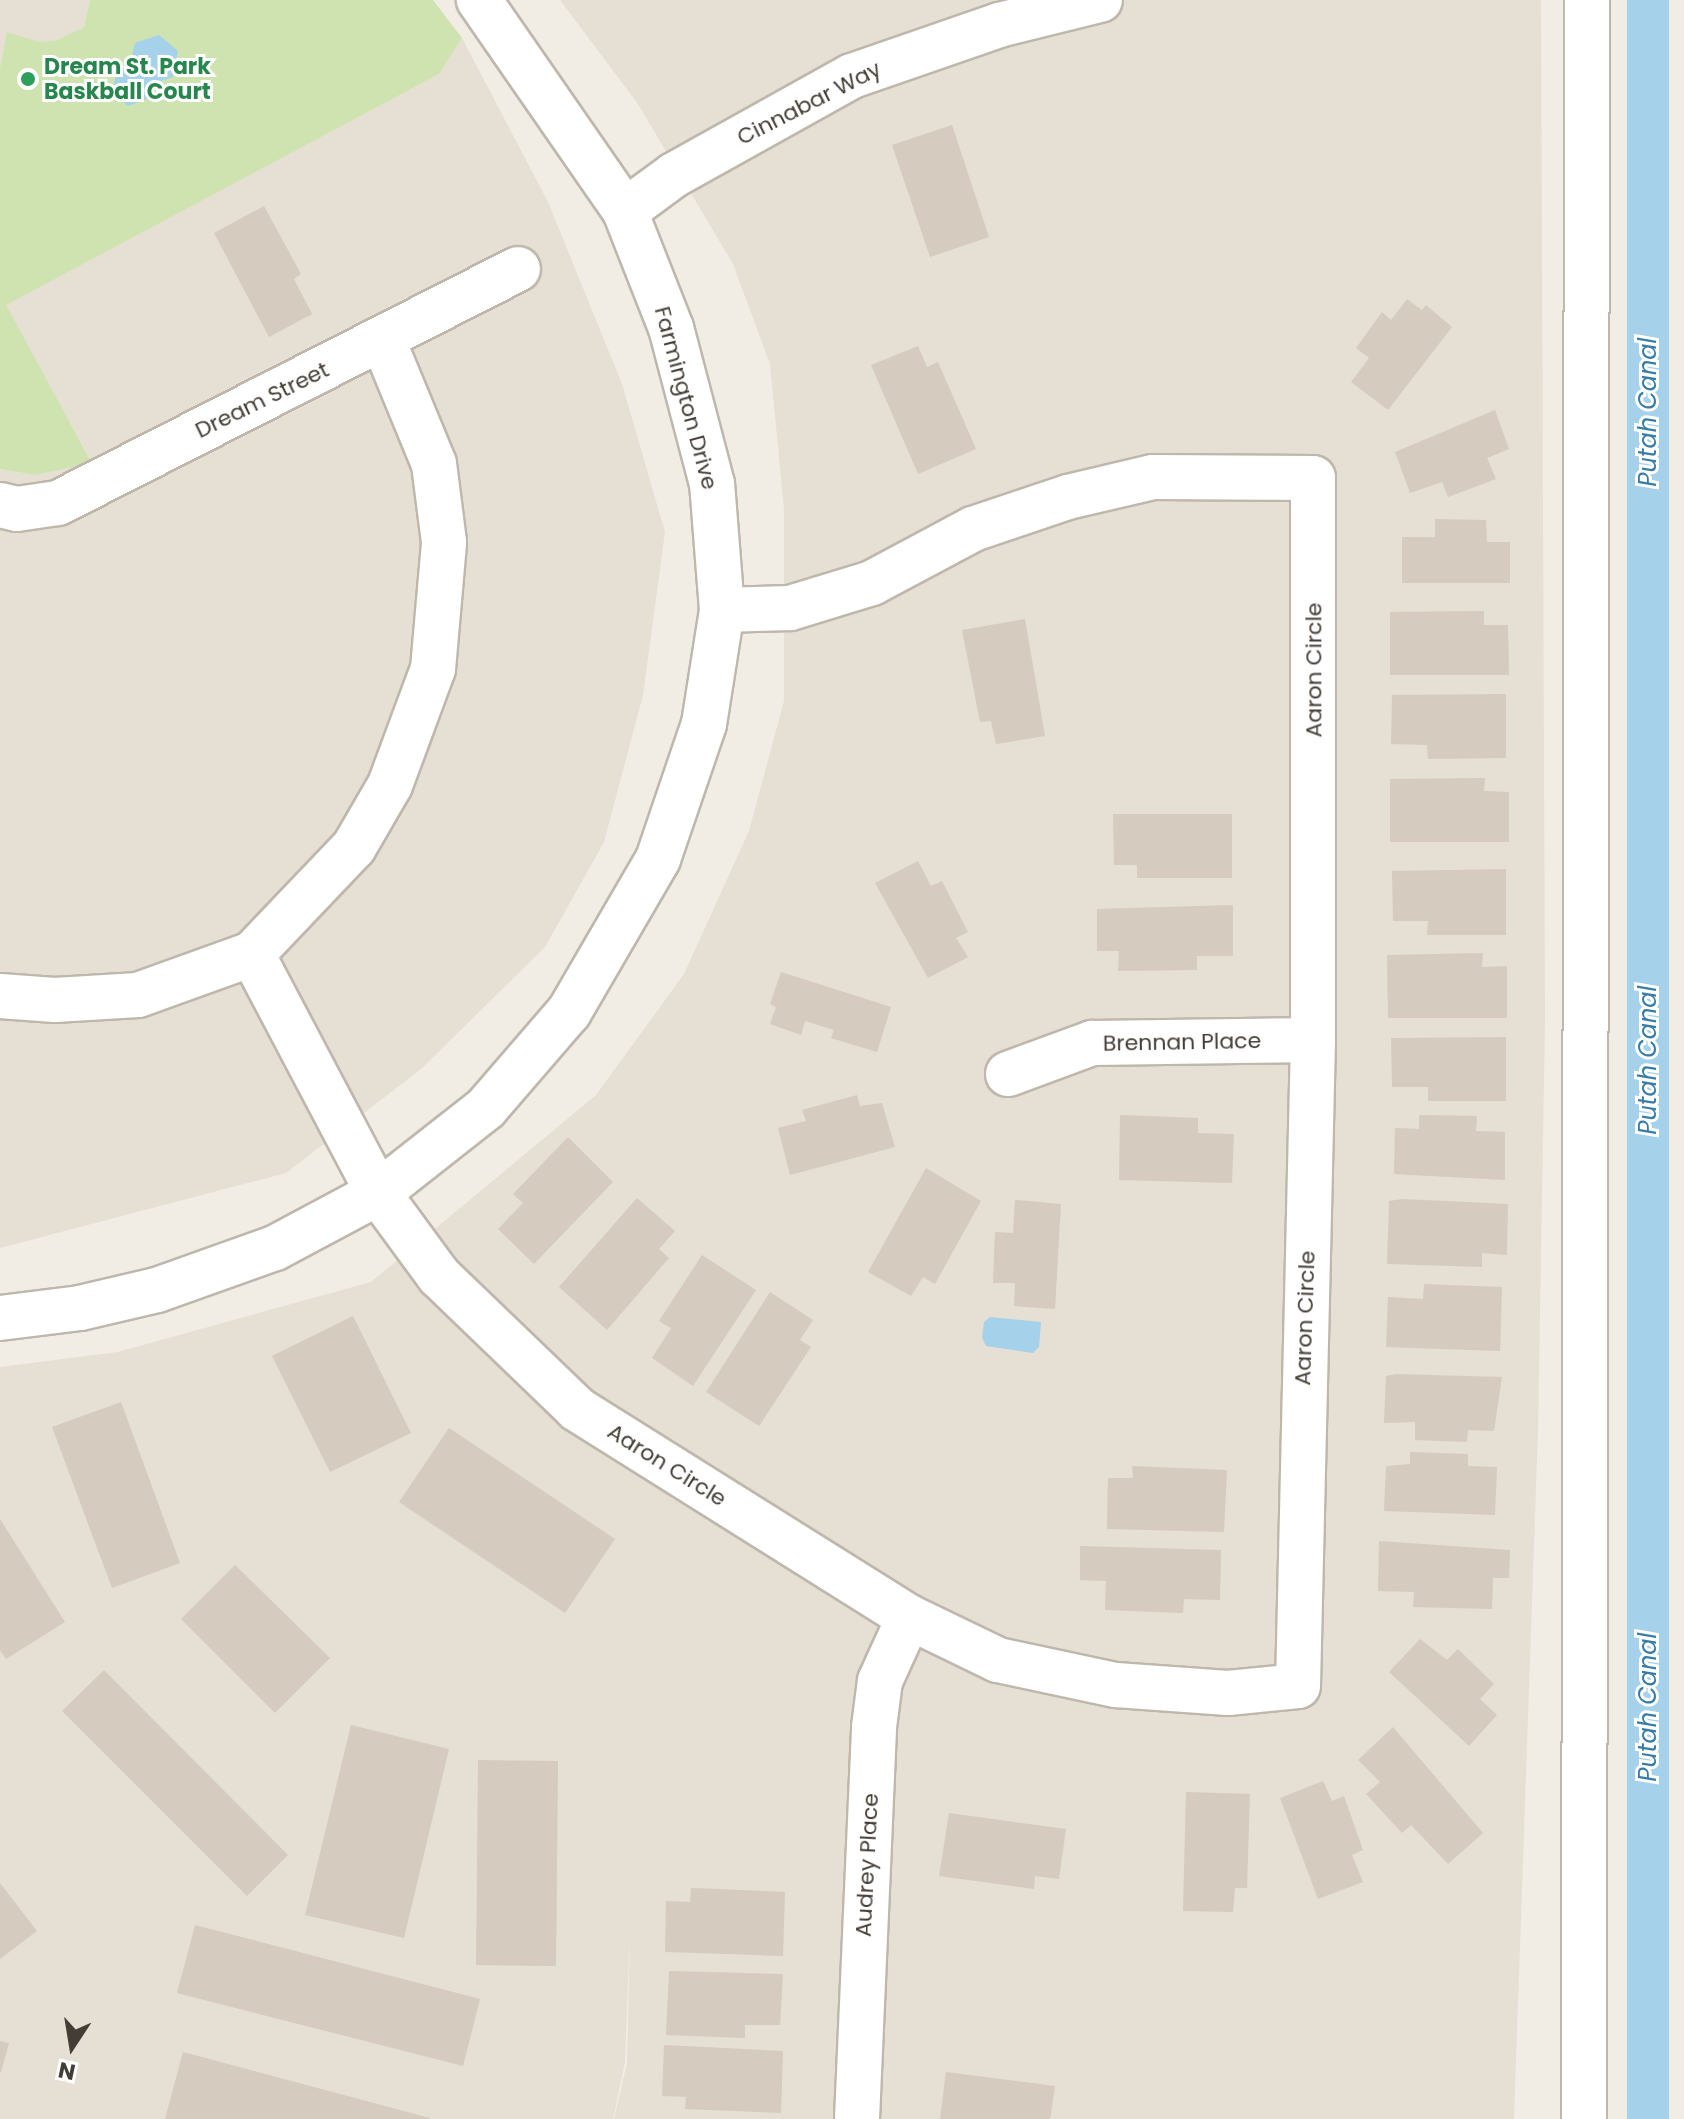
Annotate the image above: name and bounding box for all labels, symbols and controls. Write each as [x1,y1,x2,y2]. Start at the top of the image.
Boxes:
place label: Dream St. Park Baskball Court [44,53,211,104]
street label: Cinnabar Way [733,55,885,151]
marker: Dream St. Park Baskball Court [19,70,37,88]
street label: Farmington Drive [649,304,723,492]
water label: Putah Canal [1634,338,1662,486]
street label: Dream Street [191,356,333,444]
street label: Aaron Circle [1301,603,1327,737]
water label: Putah Canal [1634,986,1662,1134]
street label: Brennan Place [1103,1027,1261,1057]
street label: Aaron Circle [1289,1250,1321,1386]
street label: Aaron Circle [603,1418,731,1512]
water label: Putah Canal [1634,1633,1662,1781]
street label: Audrey Place [850,1792,884,1938]
north arrow [32,2007,112,2087]
text: N [56,2054,78,2088]

